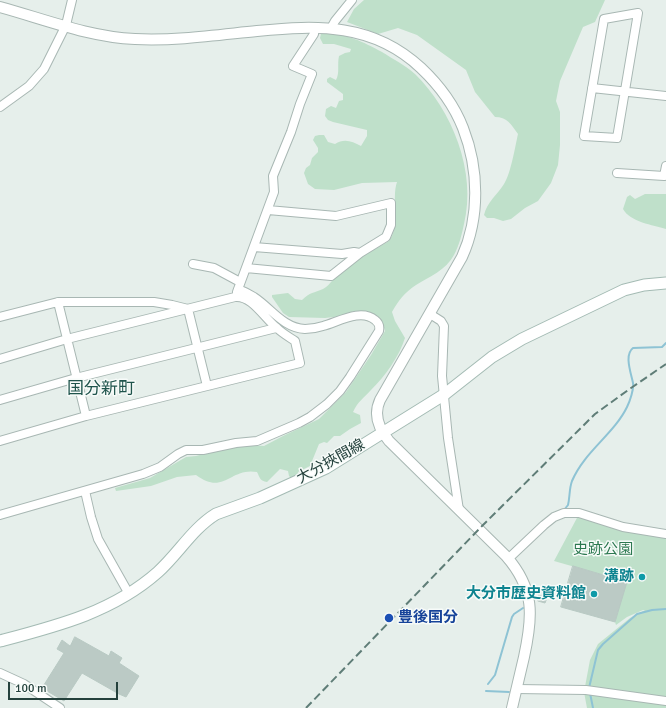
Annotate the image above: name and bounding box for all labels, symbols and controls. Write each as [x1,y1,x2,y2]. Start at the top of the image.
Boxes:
district label: 国分新町 [67,380,135,400]
street label: 大分挾間線 [294,436,368,488]
park label: 史跡公園 [573,541,633,559]
place label: 溝跡 [604,568,634,586]
marker: 溝跡 [637,572,647,582]
place label: 大分市歴史資料館 [466,585,586,603]
marker: 大分市歴史資料館 [589,589,599,599]
place label: 豊後国分 [398,609,458,627]
marker: 豊後国分 [383,612,395,624]
scale bar [10,674,120,700]
text: 100 m [15,681,47,696]

